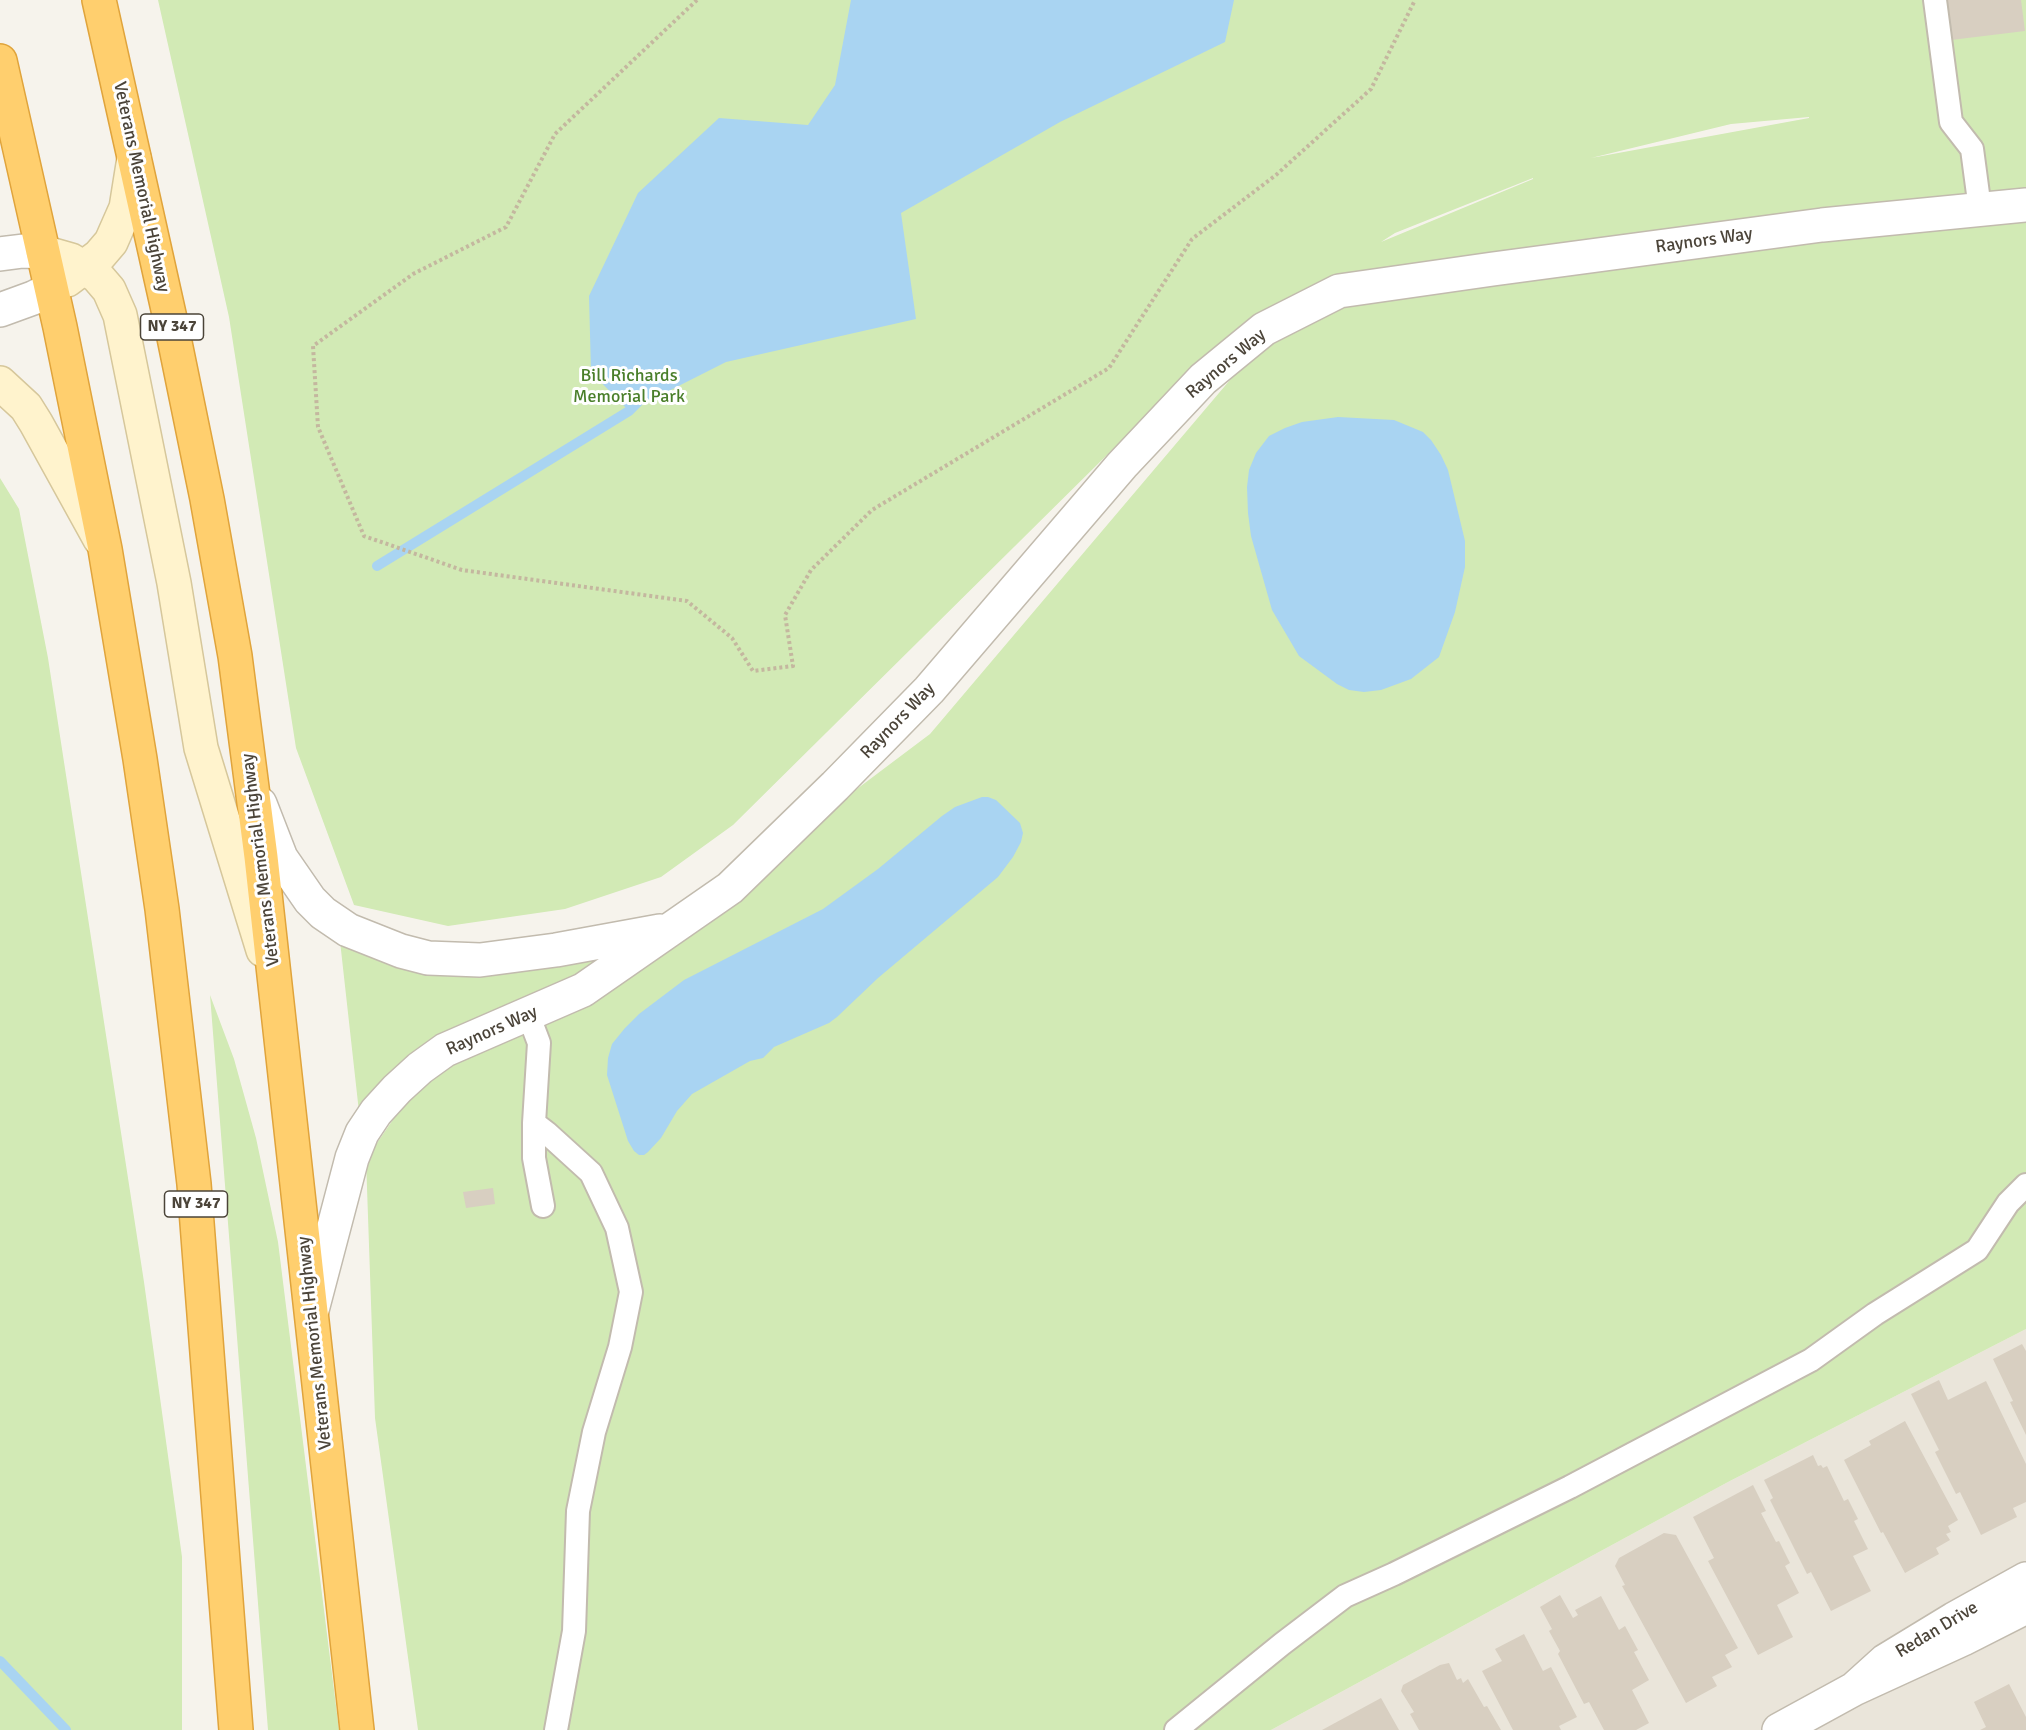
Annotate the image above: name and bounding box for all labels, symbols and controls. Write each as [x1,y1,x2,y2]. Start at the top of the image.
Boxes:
street label: Veterans Memorial Highway [108,80,174,294]
street label: Raynors Way [1654,224,1754,258]
road number: NY 347 [140,314,204,340]
street label: Raynors Way [1182,324,1270,404]
park label: Bill Richards Memorial Park [573,365,685,407]
street label: Raynors Way [856,678,940,764]
street label: Veterans Memorial Highway [237,752,285,968]
street label: Raynors Way [443,1001,541,1061]
road number: NY 347 [164,1191,228,1217]
street label: Veterans Memorial Highway [293,1235,337,1451]
street label: Redan Drive [1892,1597,1982,1663]

